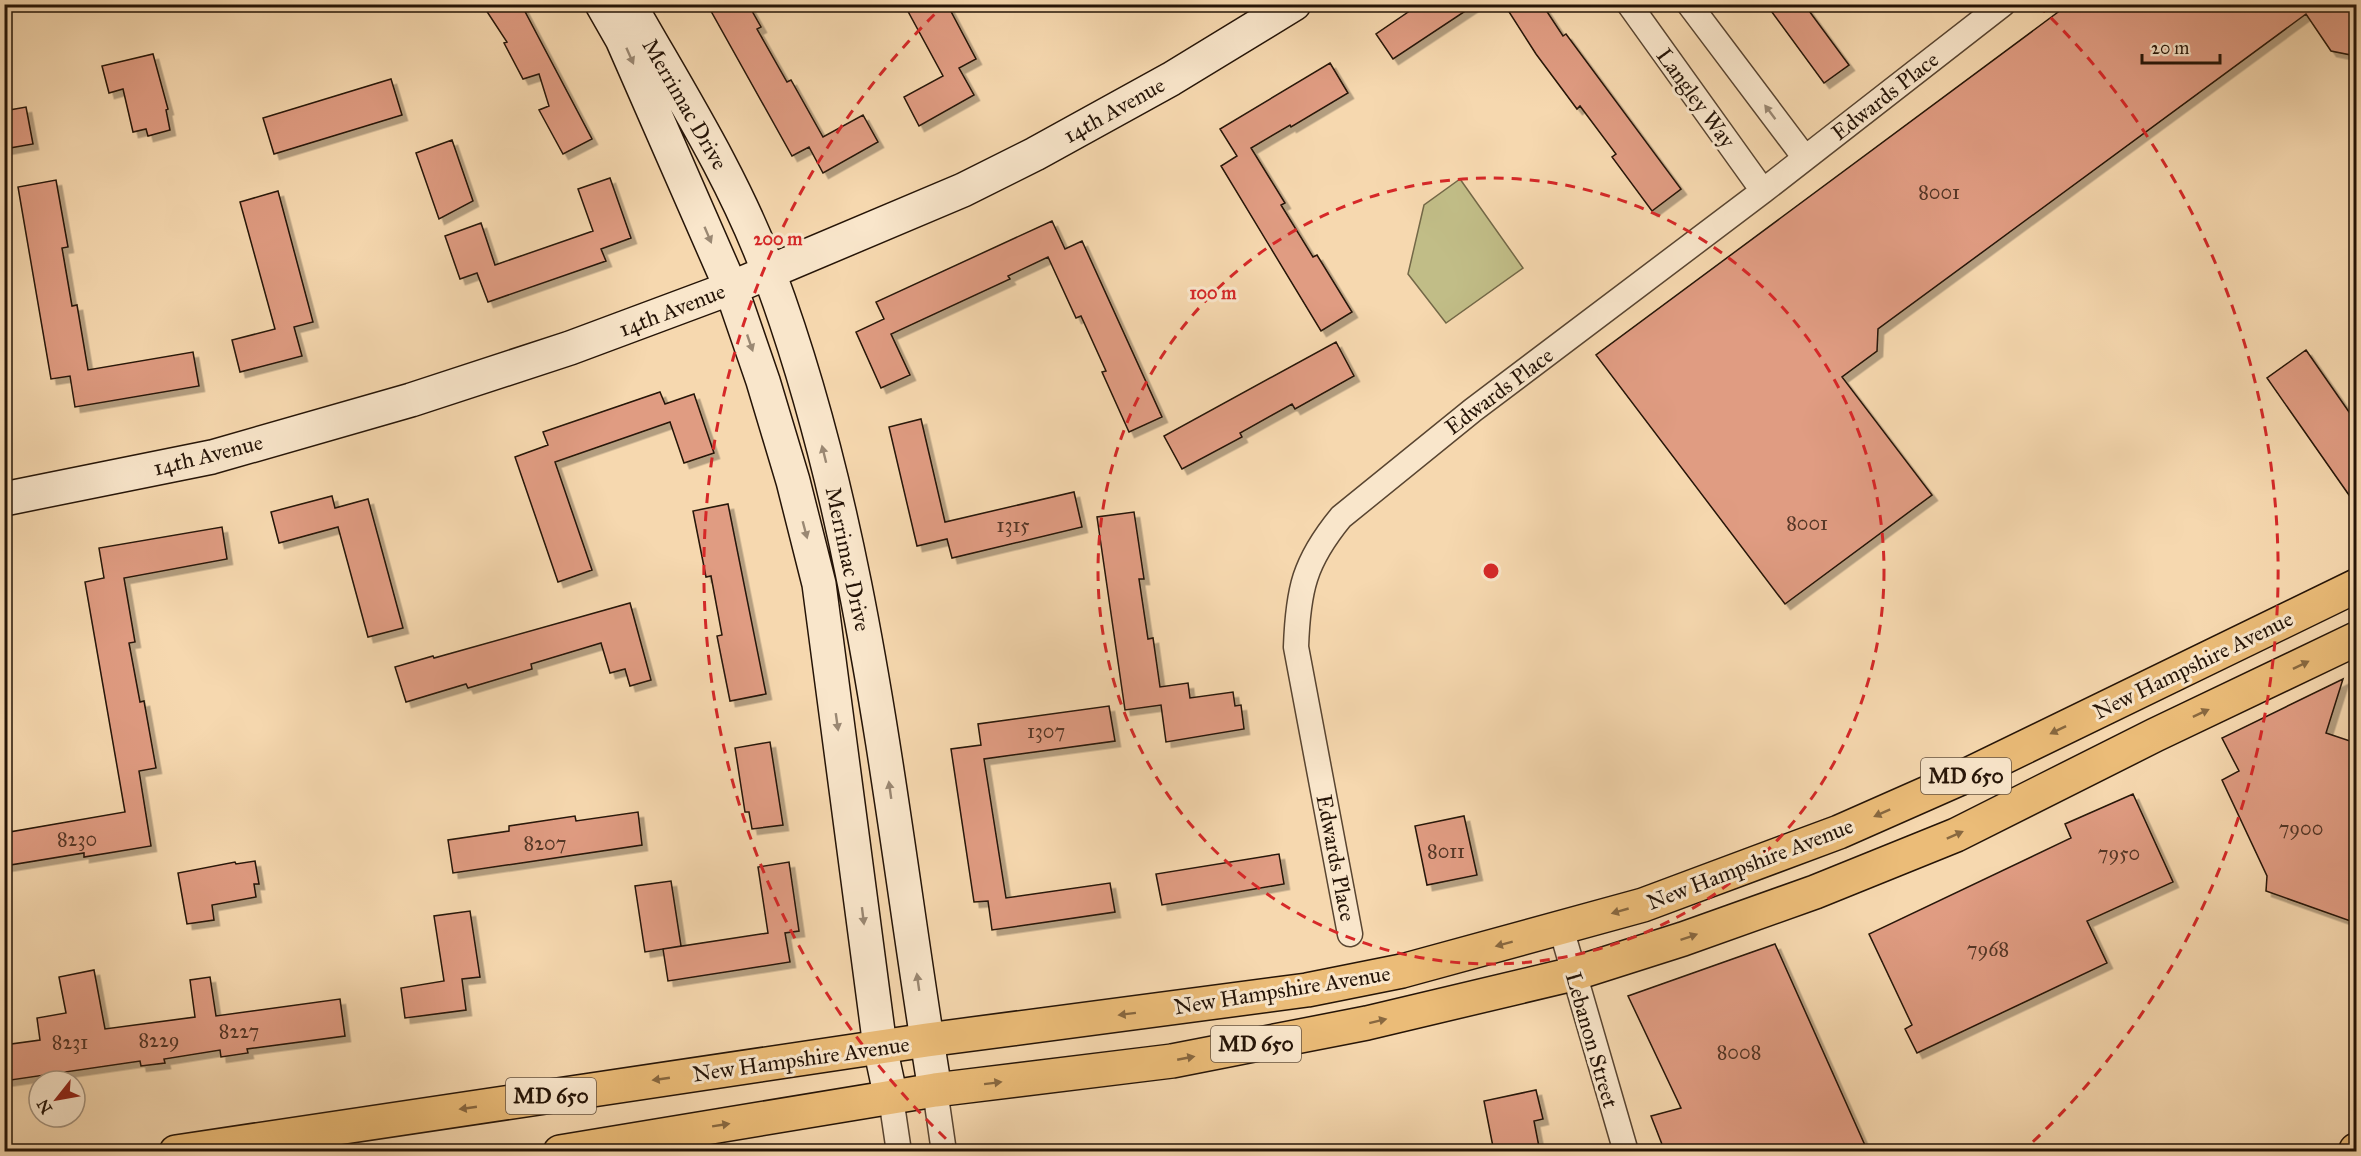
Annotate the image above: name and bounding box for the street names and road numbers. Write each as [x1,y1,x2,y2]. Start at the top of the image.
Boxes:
street label: Merrimac Drive [637,34,733,174]
street label: Langley Way [1651,43,1742,154]
street label: Edwards Place [1826,46,1944,146]
street label: 14th Avenue [1059,71,1169,149]
street label: 14th Avenue [615,277,729,343]
street label: Edwards Place [1440,342,1558,440]
street label: 14th Avenue [151,428,265,482]
street label: Merrimac Drive [820,484,876,634]
street label: New Hampshire Avenue [2089,605,2297,725]
road number: MD 650 [1921,758,2011,794]
street label: Edwards Place [1310,792,1362,924]
street label: New Hampshire Avenue [1643,812,1857,916]
street label: New Hampshire Avenue [1172,960,1392,1020]
street label: Lebanon Street [1560,969,1624,1111]
road number: MD 650 [1211,1026,1301,1062]
street label: New Hampshire Avenue [691,1030,911,1088]
road number: MD 650 [506,1078,596,1114]

